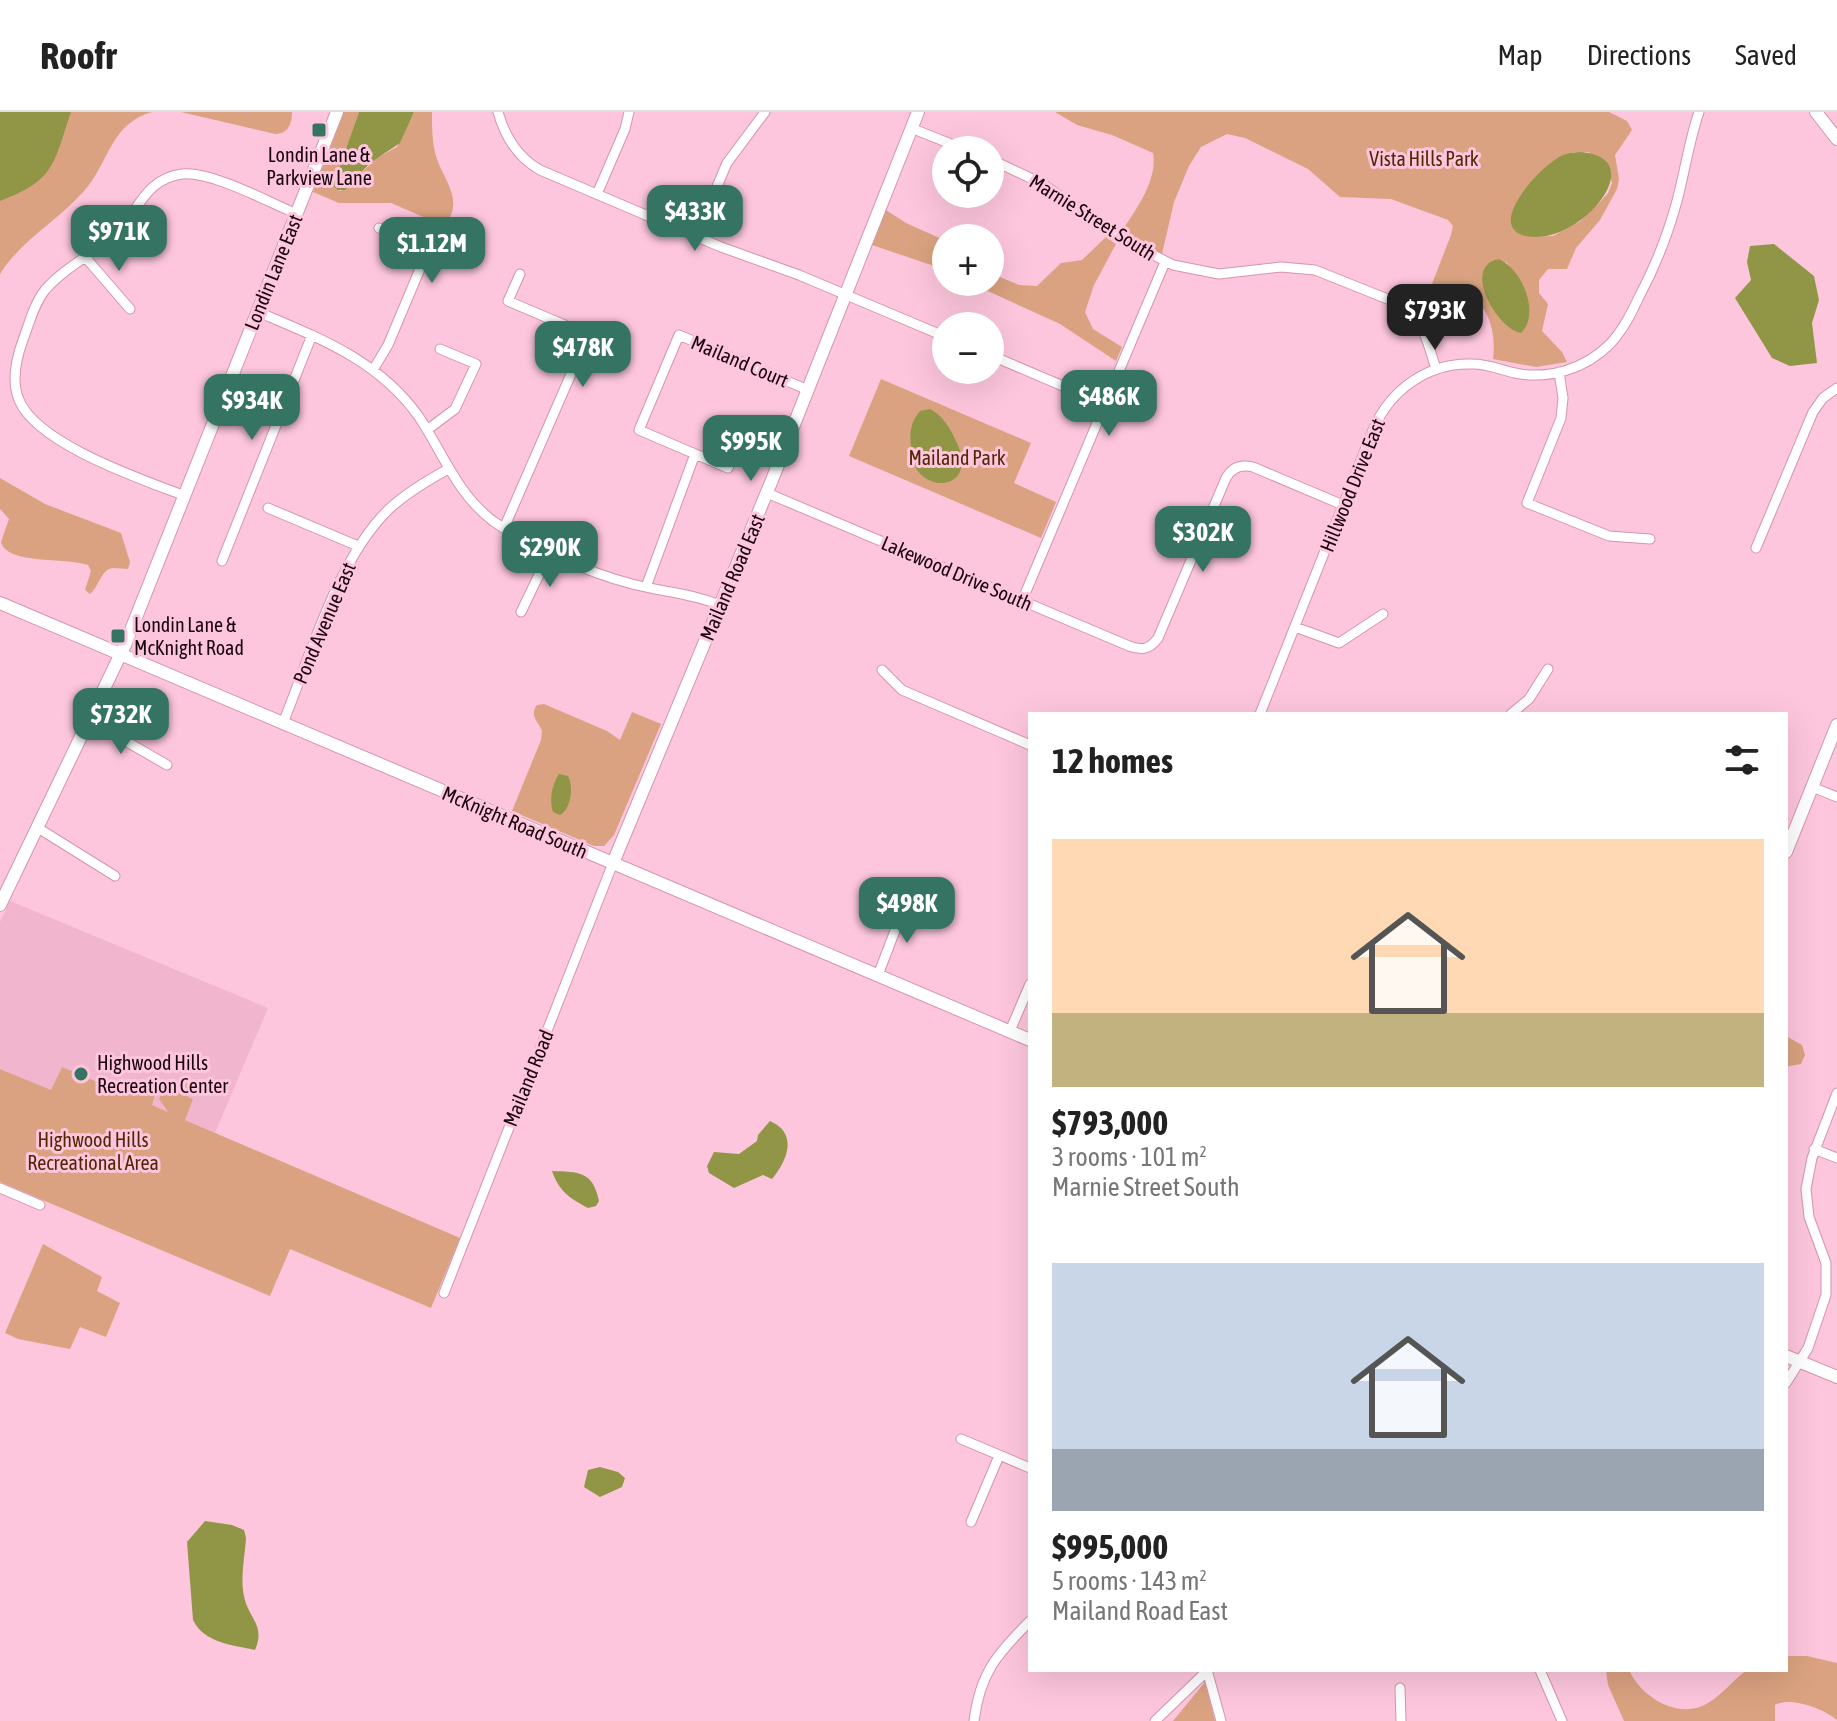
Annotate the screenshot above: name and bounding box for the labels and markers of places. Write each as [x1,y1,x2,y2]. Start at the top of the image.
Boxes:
marker: Londin Lane & Parkview Lane [310,121,328,139]
place label: Londin Lane & Parkview Lane [266,143,372,189]
pin: $433K [639,185,751,253]
pin: $971K [63,205,175,273]
pin: $1.12M [367,217,497,285]
pin: $793K [1379,284,1491,352]
pin: $478K [527,321,639,389]
pin: $486K [1053,370,1165,438]
pin: $934K [196,374,308,442]
pin: $995K [695,415,807,483]
pin: $302K [1147,506,1259,574]
pin: $290K [494,521,606,589]
place label: Londin Lane & McKnight Road [134,613,244,659]
marker: Londin Lane & McKnight Road [109,627,127,645]
pin: $732K [65,688,177,756]
pin: $498K [851,877,963,945]
place label: Highwood Hills Recreation Center [97,1051,229,1097]
marker: Highwood Hills Recreation Center [72,1065,90,1083]

